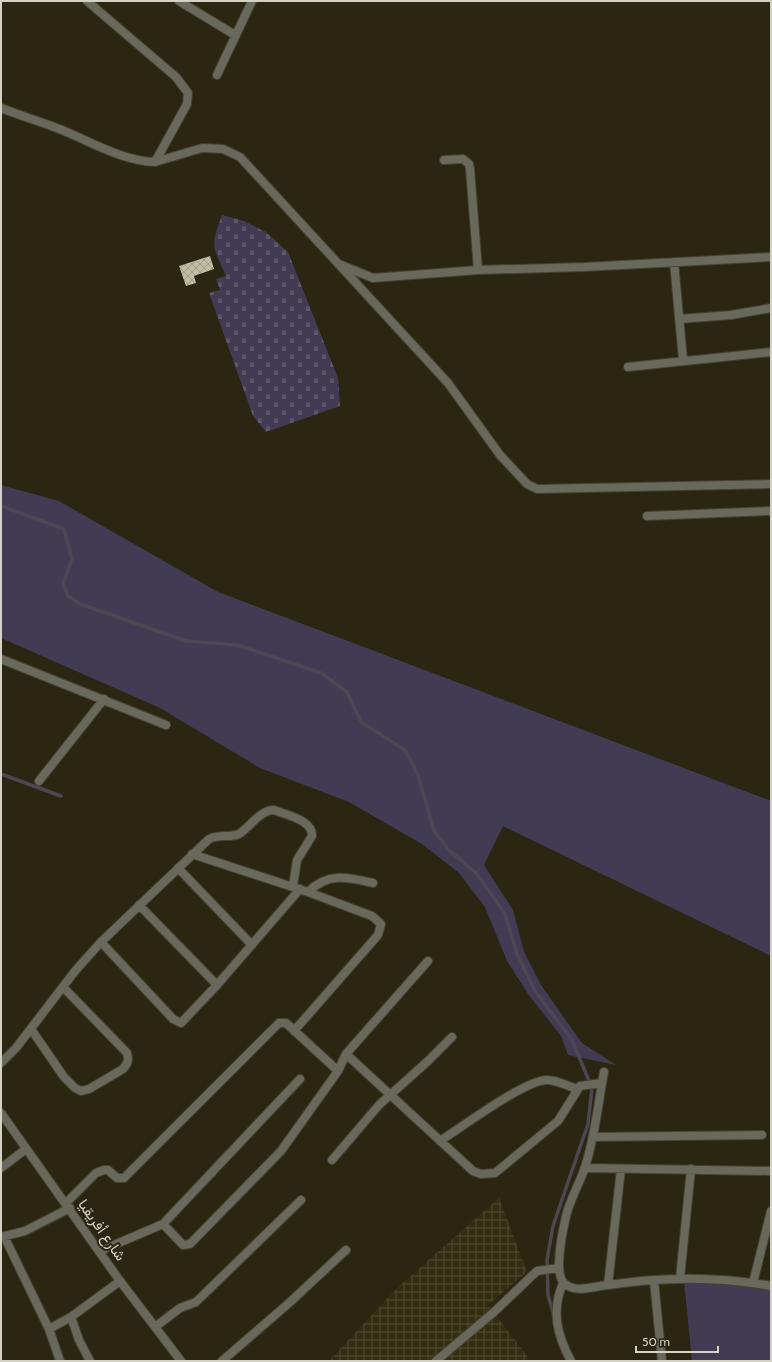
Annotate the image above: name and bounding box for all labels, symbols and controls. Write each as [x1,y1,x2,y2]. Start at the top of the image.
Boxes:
street label: شارع أفريقيا [73,1196,130,1266]
scale bar [636,1328,718,1354]
text: 50 m [642,1334,670,1349]

